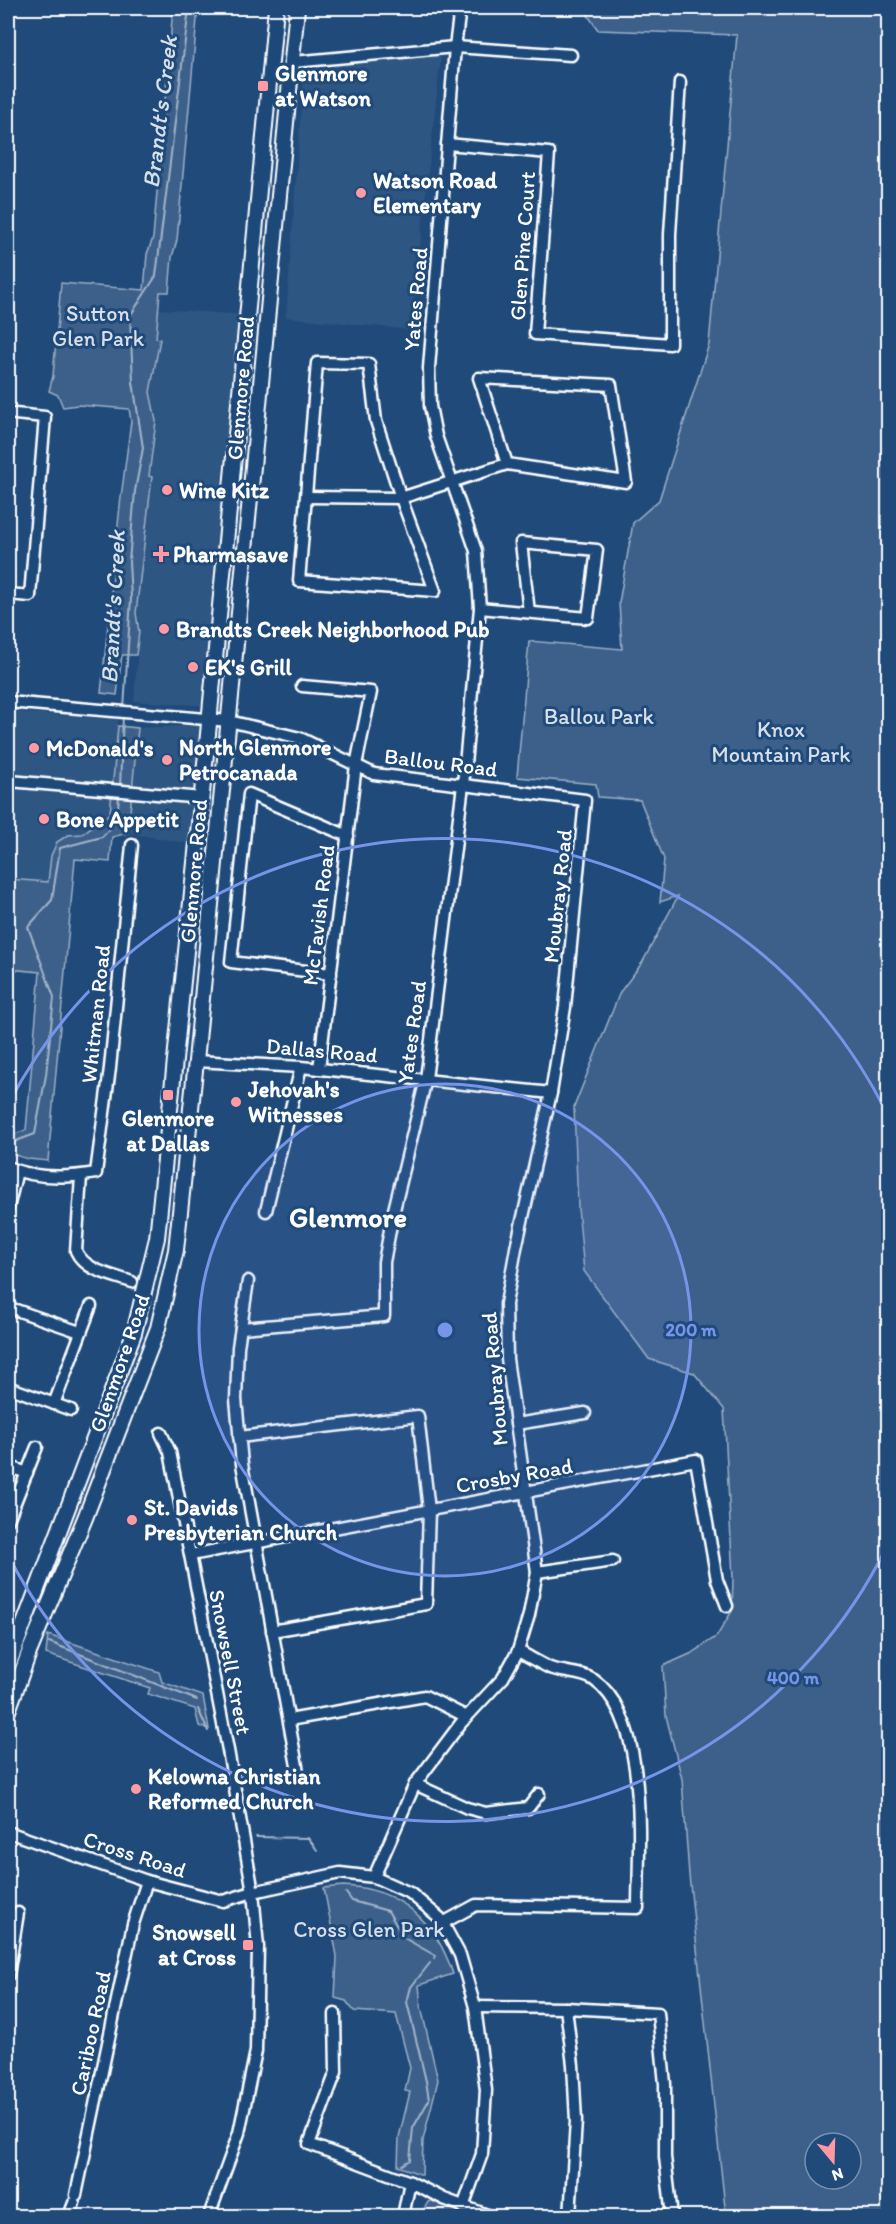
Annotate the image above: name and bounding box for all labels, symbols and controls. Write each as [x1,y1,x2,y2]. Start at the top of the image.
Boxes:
water label: Brandt's Creek [136,33,183,190]
place label: Glenmore at Watson [275,60,372,112]
marker: Glenmore at Watson [256,79,270,93]
place label: Watson Road Elementary [373,167,498,219]
street label: Glen Pine Court [504,171,541,321]
marker: Watson Road Elementary [354,186,368,200]
street label: Yates Road [398,246,433,352]
park label: Sutton Glen Park [52,300,145,352]
street label: Glenmore Road [221,315,260,461]
place label: Wine Kitz [179,477,270,504]
marker: Wine Kitz [160,483,174,497]
water label: Brandt's Creek [94,528,131,684]
place label: Pharmasave [173,541,288,568]
marker: Pharmasave [154,547,168,561]
place label: Brandts Creek Neighborhood Pub [176,616,489,643]
marker: Brandts Creek Neighborhood Pub [157,622,171,636]
place label: EK's Grill [205,654,292,681]
marker: EK's Grill [186,660,200,674]
park label: Ballou Park [544,703,655,730]
park label: Knox Mountain Park [711,716,851,768]
place label: North Glenmore Petrocanada [179,734,332,786]
place label: McDonald's [46,735,154,762]
marker: McDonald's [27,741,41,755]
street label: Ballou Road [383,742,499,783]
marker: North Glenmore Petrocanada [160,753,174,767]
street label: Glenmore Road [174,798,213,944]
place label: Bone Appetit [56,806,179,833]
marker: Bone Appetit [37,812,51,826]
street label: Moubray Road [537,828,578,964]
street label: McTavish Road [296,843,341,987]
street label: Whitman Road [75,943,116,1085]
street label: Yates Road [391,979,432,1085]
street label: Dallas Road [265,1032,379,1069]
place label: Jehovah's Witnesses [247,1076,343,1128]
marker: Glenmore at Dallas [161,1088,175,1102]
marker: Jehovah's Witnesses [229,1095,243,1109]
place label: Glenmore at Dallas [122,1105,215,1157]
district label: Glenmore [289,1200,407,1234]
street label: Glenmore Road [83,1290,156,1436]
street label: Moubray Road [475,1311,514,1447]
text: 200 m [666,1319,717,1341]
centre of rings [435,1320,455,1340]
street label: Crosby Road [454,1452,575,1499]
place label: St. Davids Presbyterian Church [144,1494,338,1546]
marker: St. Davids Presbyterian Church [125,1513,139,1527]
street label: Snowsell Street [203,1587,258,1737]
text: 400 m [767,1667,820,1689]
place label: Kelowna Christian Reformed Church [148,1763,321,1815]
marker: Kelowna Christian Reformed Church [129,1782,143,1796]
street label: Cross Road [80,1825,190,1884]
park label: Cross Glen Park [293,1916,445,1943]
place label: Snowsell at Cross [152,1919,237,1971]
marker: Snowsell at Cross [241,1938,255,1952]
street label: Cariboo Road [64,1968,117,2098]
north arrow [803,2131,863,2191]
text: N [830,2164,846,2185]

